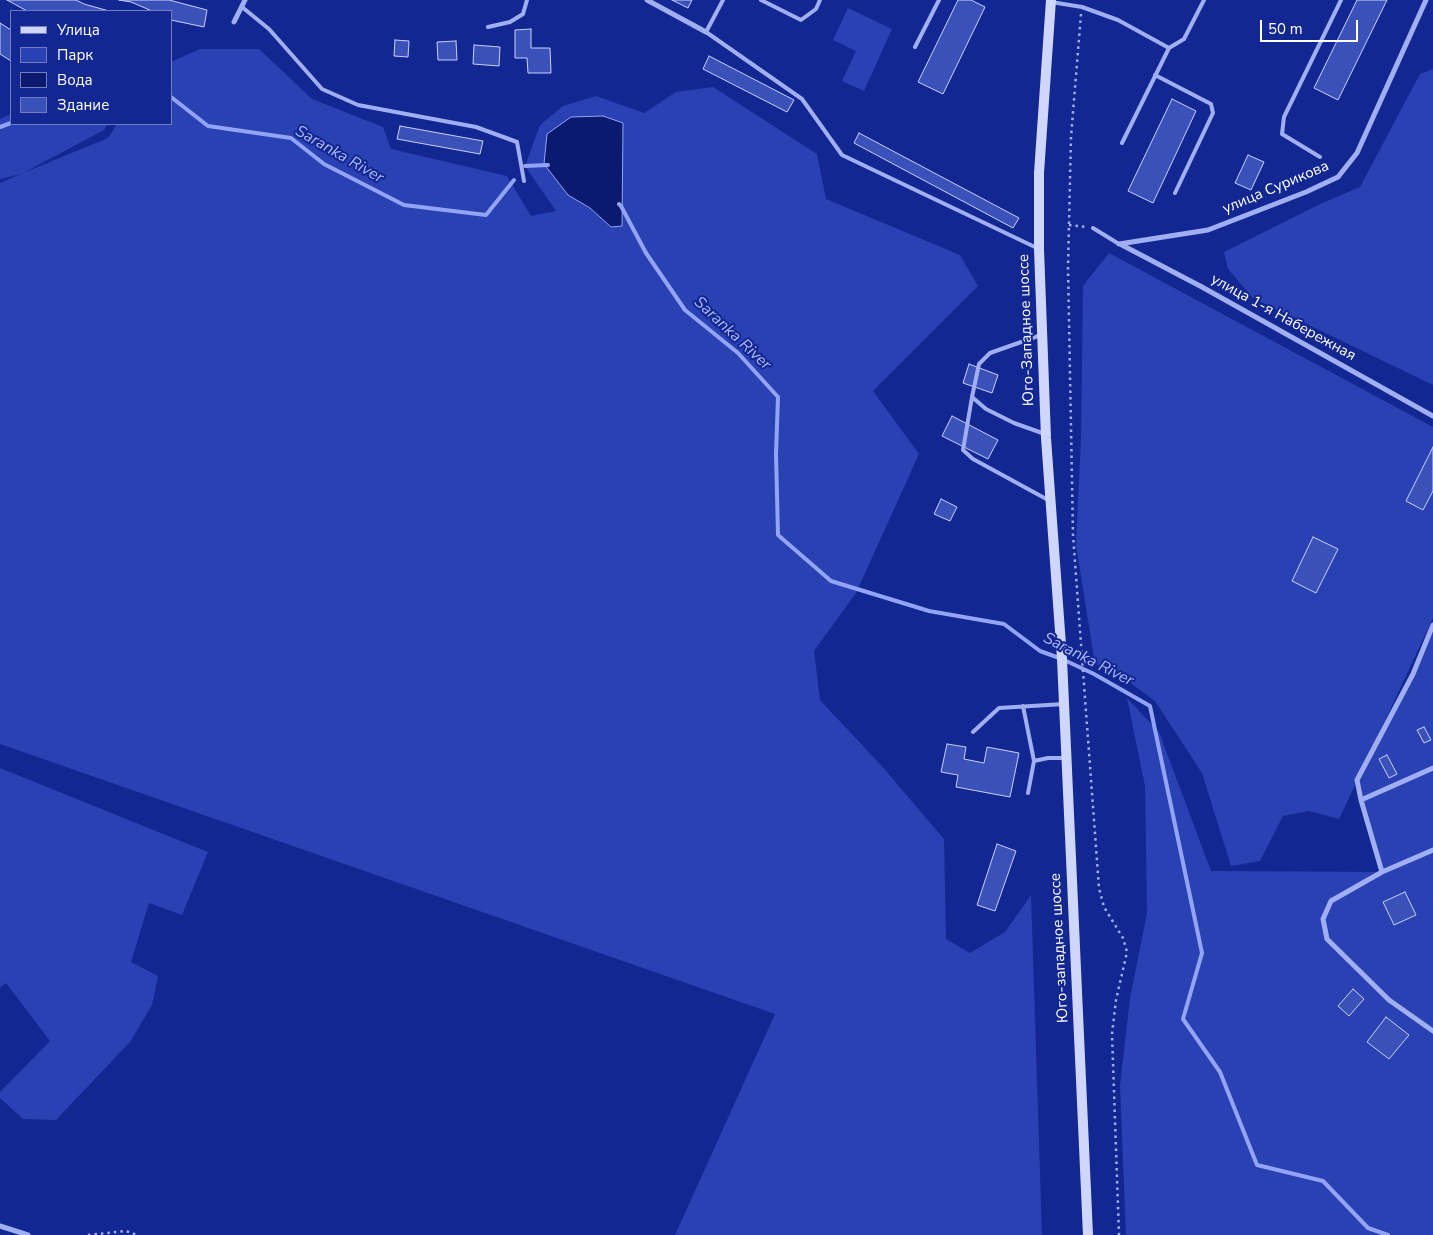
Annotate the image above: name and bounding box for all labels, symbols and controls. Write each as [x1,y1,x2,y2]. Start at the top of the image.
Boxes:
legend [10,10,172,125]
scale bar [1263,10,1360,42]
text: 50 m [1268,19,1303,39]
text: Улица [57,20,100,40]
text: Парк [57,45,93,65]
text: Вода [57,70,93,90]
text: Здание [57,95,109,115]
water label: Saranka River [291,122,387,188]
street label: улица Сурикова [1220,157,1332,219]
street label: Юго-Западное шоссе [1015,254,1039,406]
street label: улица 1-я Набережная [1207,271,1359,365]
water label: Saranka River [689,293,775,375]
water label: Saranka River [1040,629,1136,691]
street label: Юго-западное шоссе [1047,873,1073,1023]

